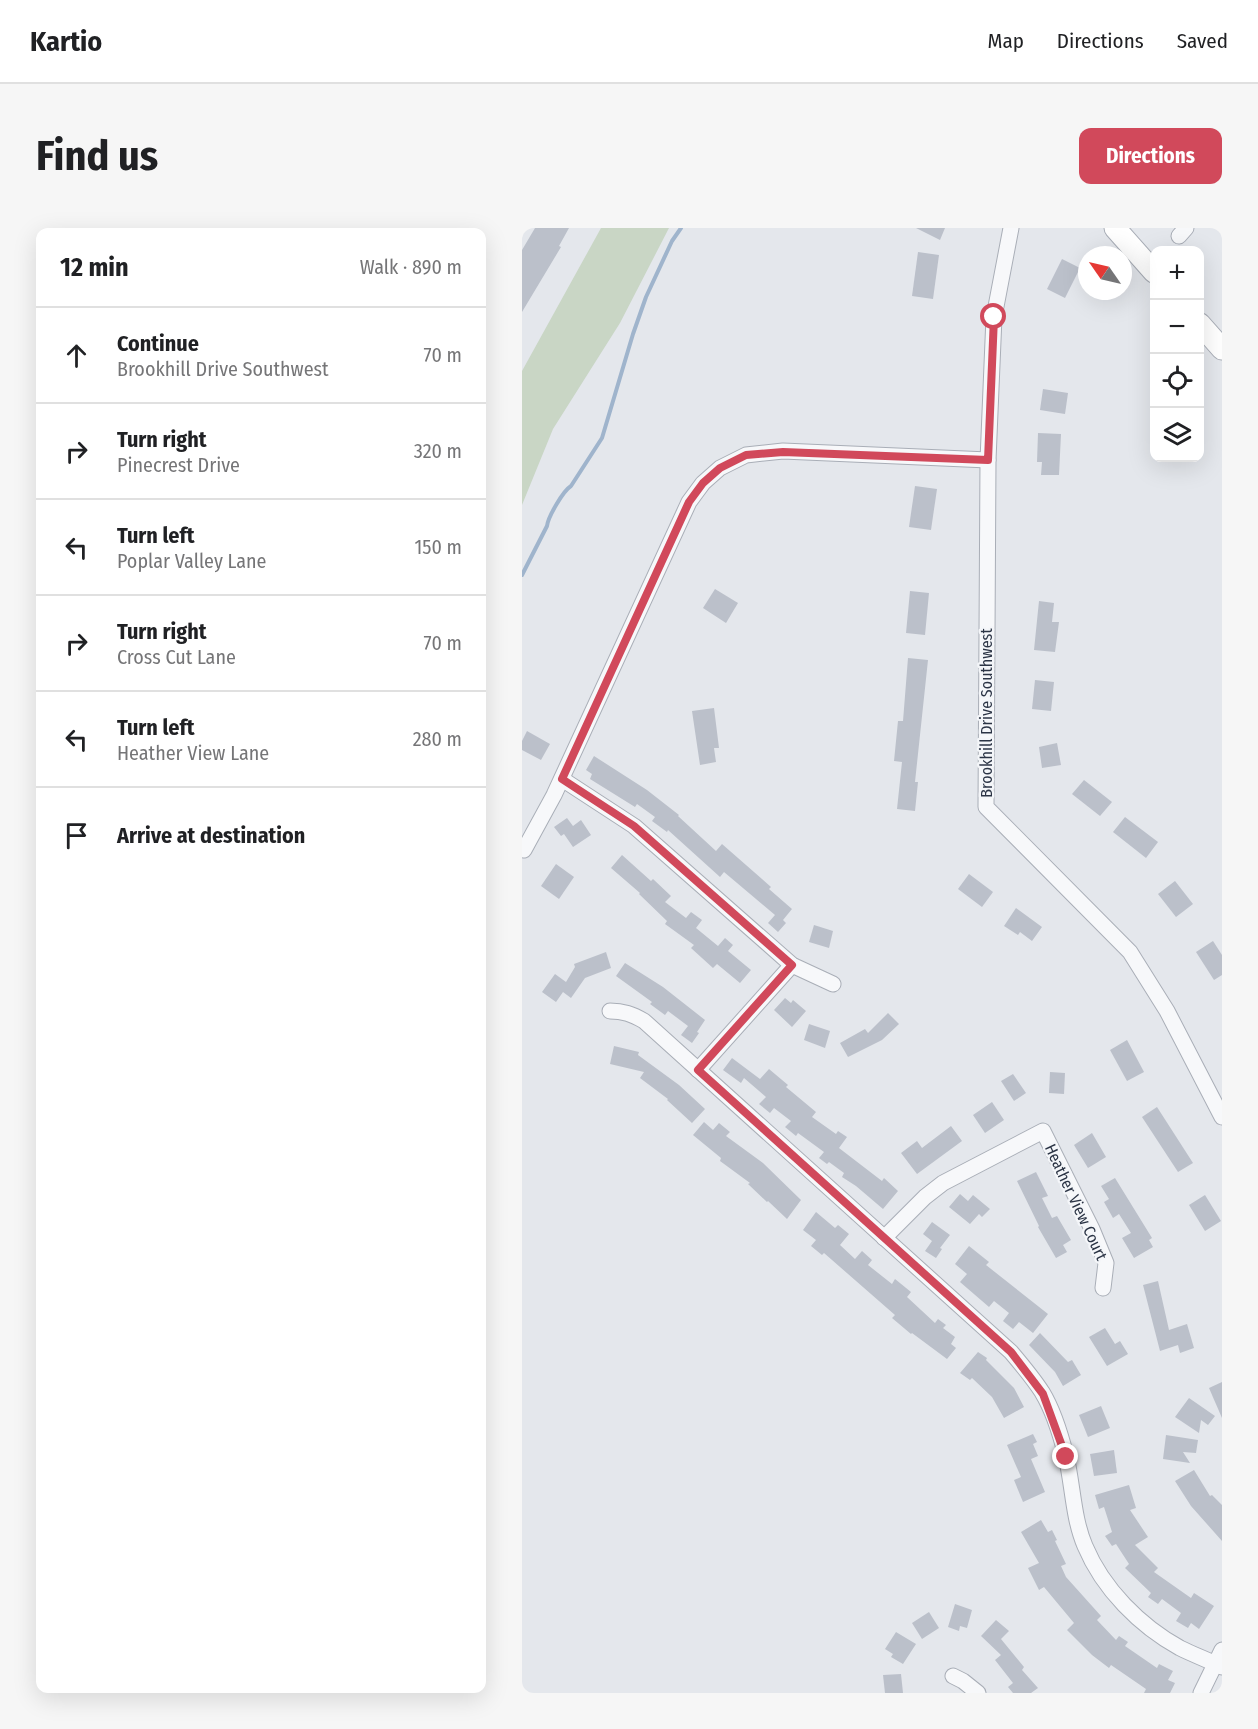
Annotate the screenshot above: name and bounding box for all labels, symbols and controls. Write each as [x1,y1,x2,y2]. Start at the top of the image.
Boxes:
text: Kartio [30,25,102,58]
text: Map [987,28,1024,54]
text: Directions [1057,28,1144,54]
text: Saved [1177,28,1228,54]
button: Directions [1079,128,1222,184]
text: Find us [36,131,158,181]
north arrow [1078,246,1132,300]
map controls [1150,246,1204,462]
button: + [1150,246,1204,300]
text: 12 min [60,252,129,283]
text: Walk · 890 m [360,255,462,279]
button: − [1150,300,1204,354]
route start [980,303,1006,329]
text: Continue [117,330,199,357]
icon: ahead [60,339,93,372]
text: 70 m [424,343,462,367]
button: locate [1150,354,1204,408]
text: Brookhill Drive Southwest [117,357,329,381]
button: layers [1150,408,1204,462]
text: Turn right [117,426,206,453]
icon: right [60,435,93,468]
text: 320 m [414,439,462,463]
text: Pinecrest Drive [117,453,240,477]
text: Turn left [117,522,195,549]
icon: left [60,531,93,564]
text: 150 m [415,535,462,559]
text: Poplar Valley Lane [117,549,266,573]
text: Turn right [117,618,206,645]
icon: right [60,627,93,660]
street label: Brookhill Drive Southwest [977,628,996,798]
text: 70 m [424,631,462,655]
text: Cross Cut Lane [117,645,236,669]
text: Turn left [117,714,195,741]
icon: left [60,723,93,756]
text: 280 m [413,727,462,751]
text: Heather View Lane [117,741,269,765]
icon: arrive [60,819,93,852]
text: Arrive at destination [117,822,305,849]
street label: Heather View Court [1041,1141,1112,1264]
route end [1052,1443,1078,1469]

